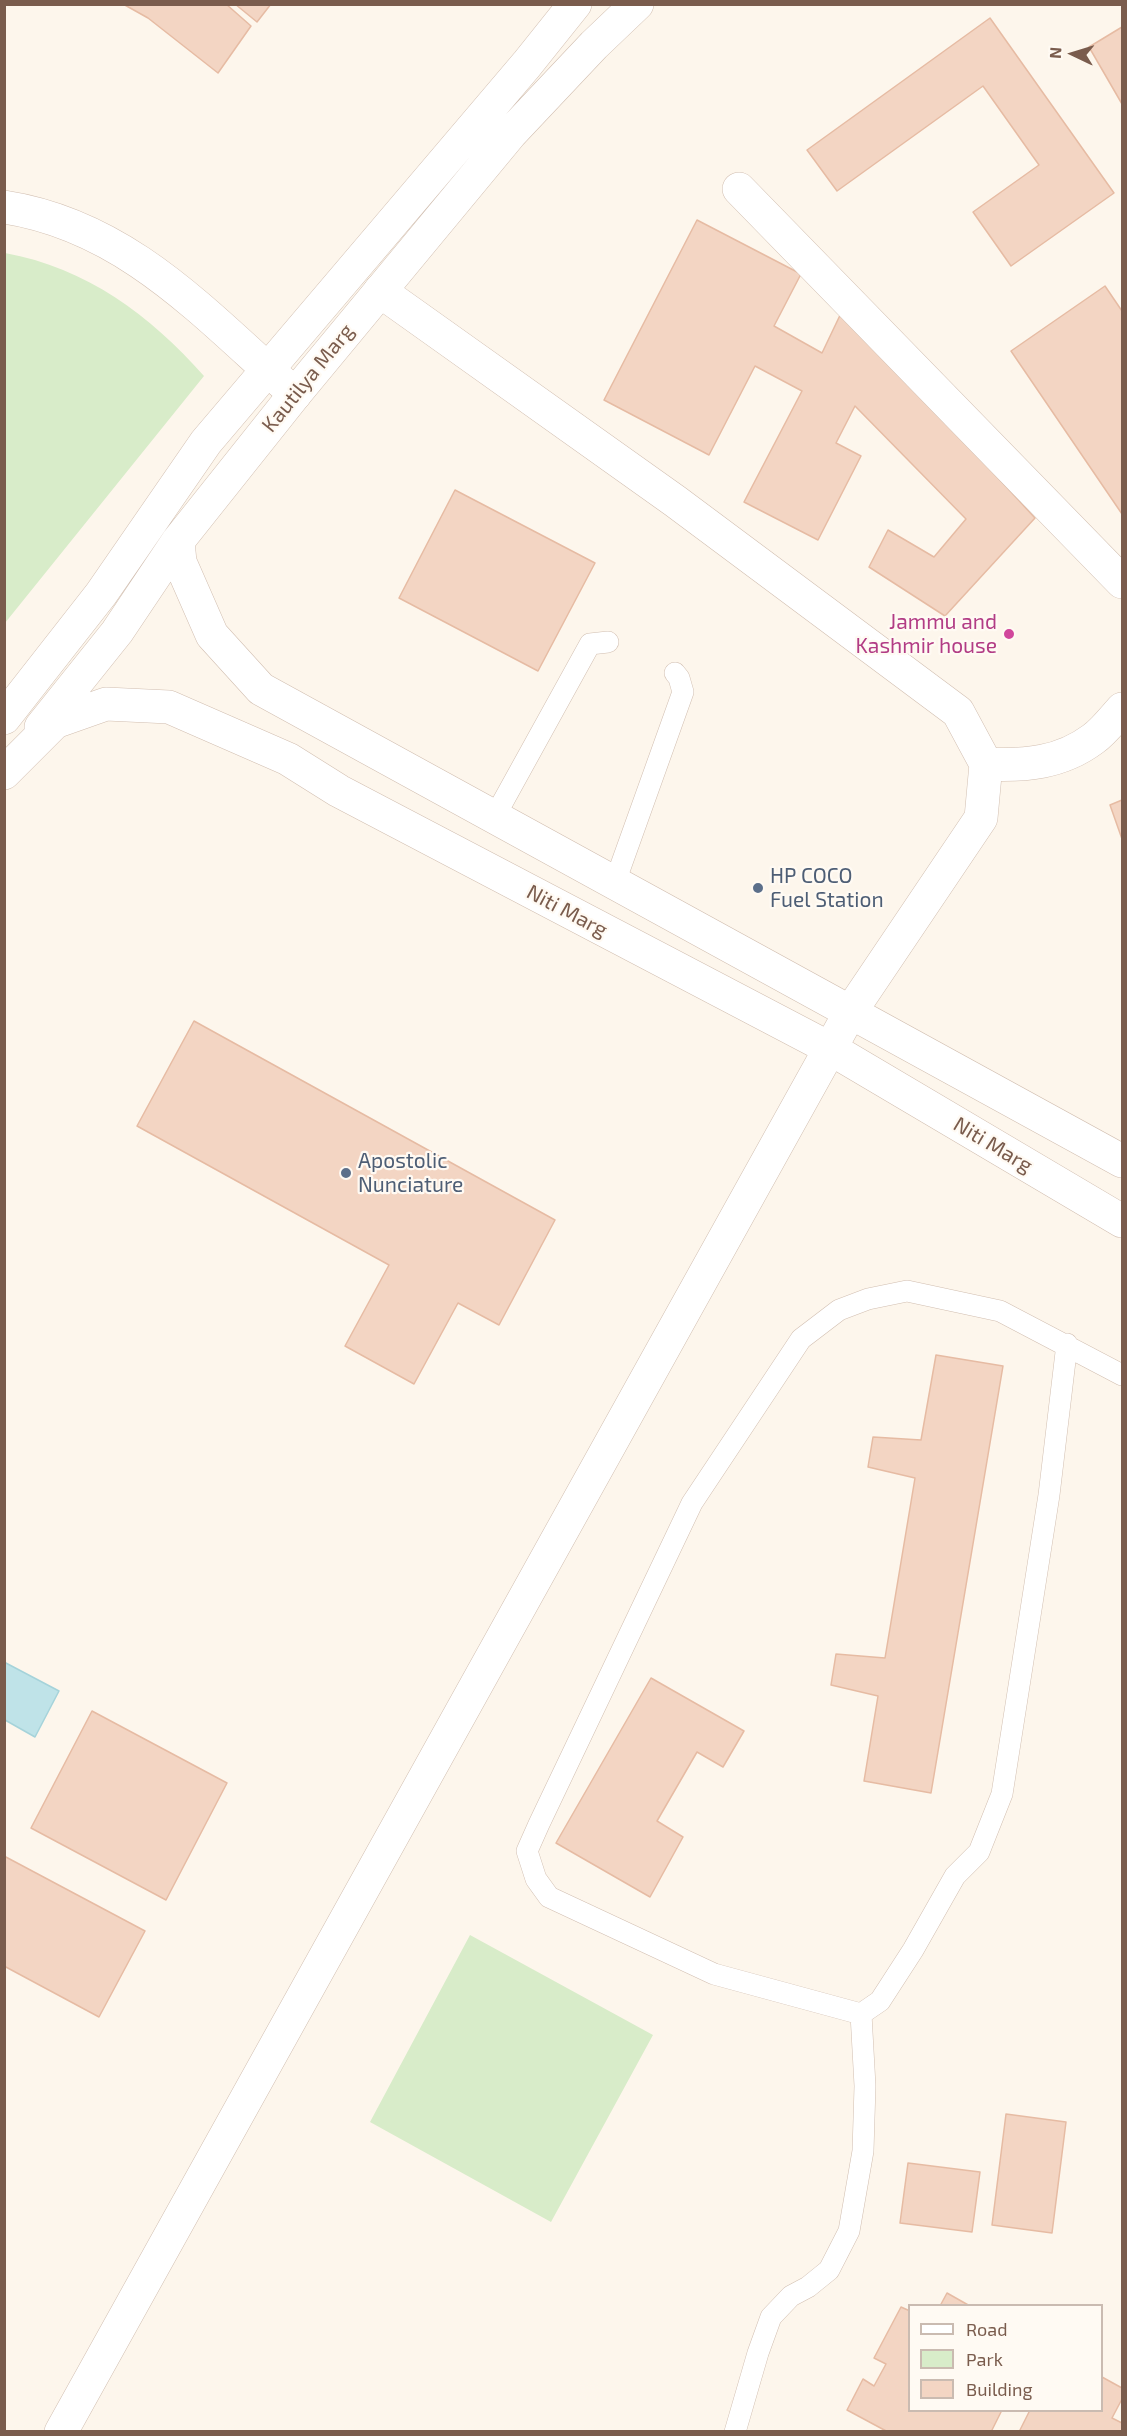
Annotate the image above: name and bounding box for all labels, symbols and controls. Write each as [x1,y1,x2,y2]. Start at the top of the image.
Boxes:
north arrow [1043,24,1103,84]
text: N [1045,46,1064,59]
street label: Kautilya Marg [257,319,359,437]
place label: Jammu and Kashmir house [855,609,997,659]
marker: Jammu and Kashmir house [1002,627,1016,641]
place label: HP COCO Fuel Station [770,863,884,913]
street label: Niti Marg [522,879,612,943]
marker: HP COCO Fuel Station [751,881,765,895]
street label: Niti Marg [949,1112,1037,1178]
place label: Apostolic Nunciature [358,1148,463,1198]
marker: Apostolic Nunciature [339,1166,353,1180]
legend [908,2304,1103,2412]
text: Road [966,2318,1007,2340]
text: Park [966,2348,1003,2370]
text: Building [966,2378,1033,2400]

